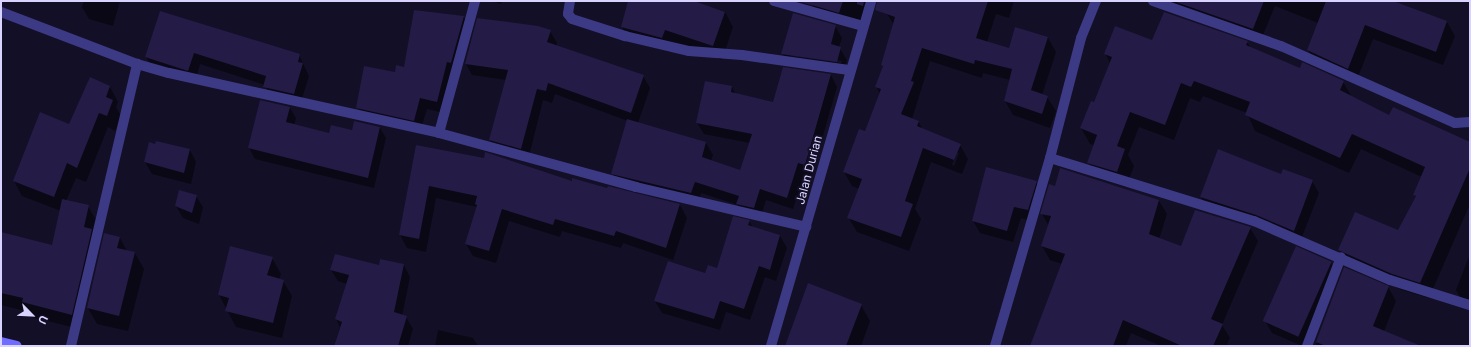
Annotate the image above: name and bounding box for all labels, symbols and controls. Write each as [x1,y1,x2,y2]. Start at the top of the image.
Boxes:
street label: Jalan Durian [793,134,825,206]
north arrow [12,295,52,335]
text: U [35,313,51,326]

